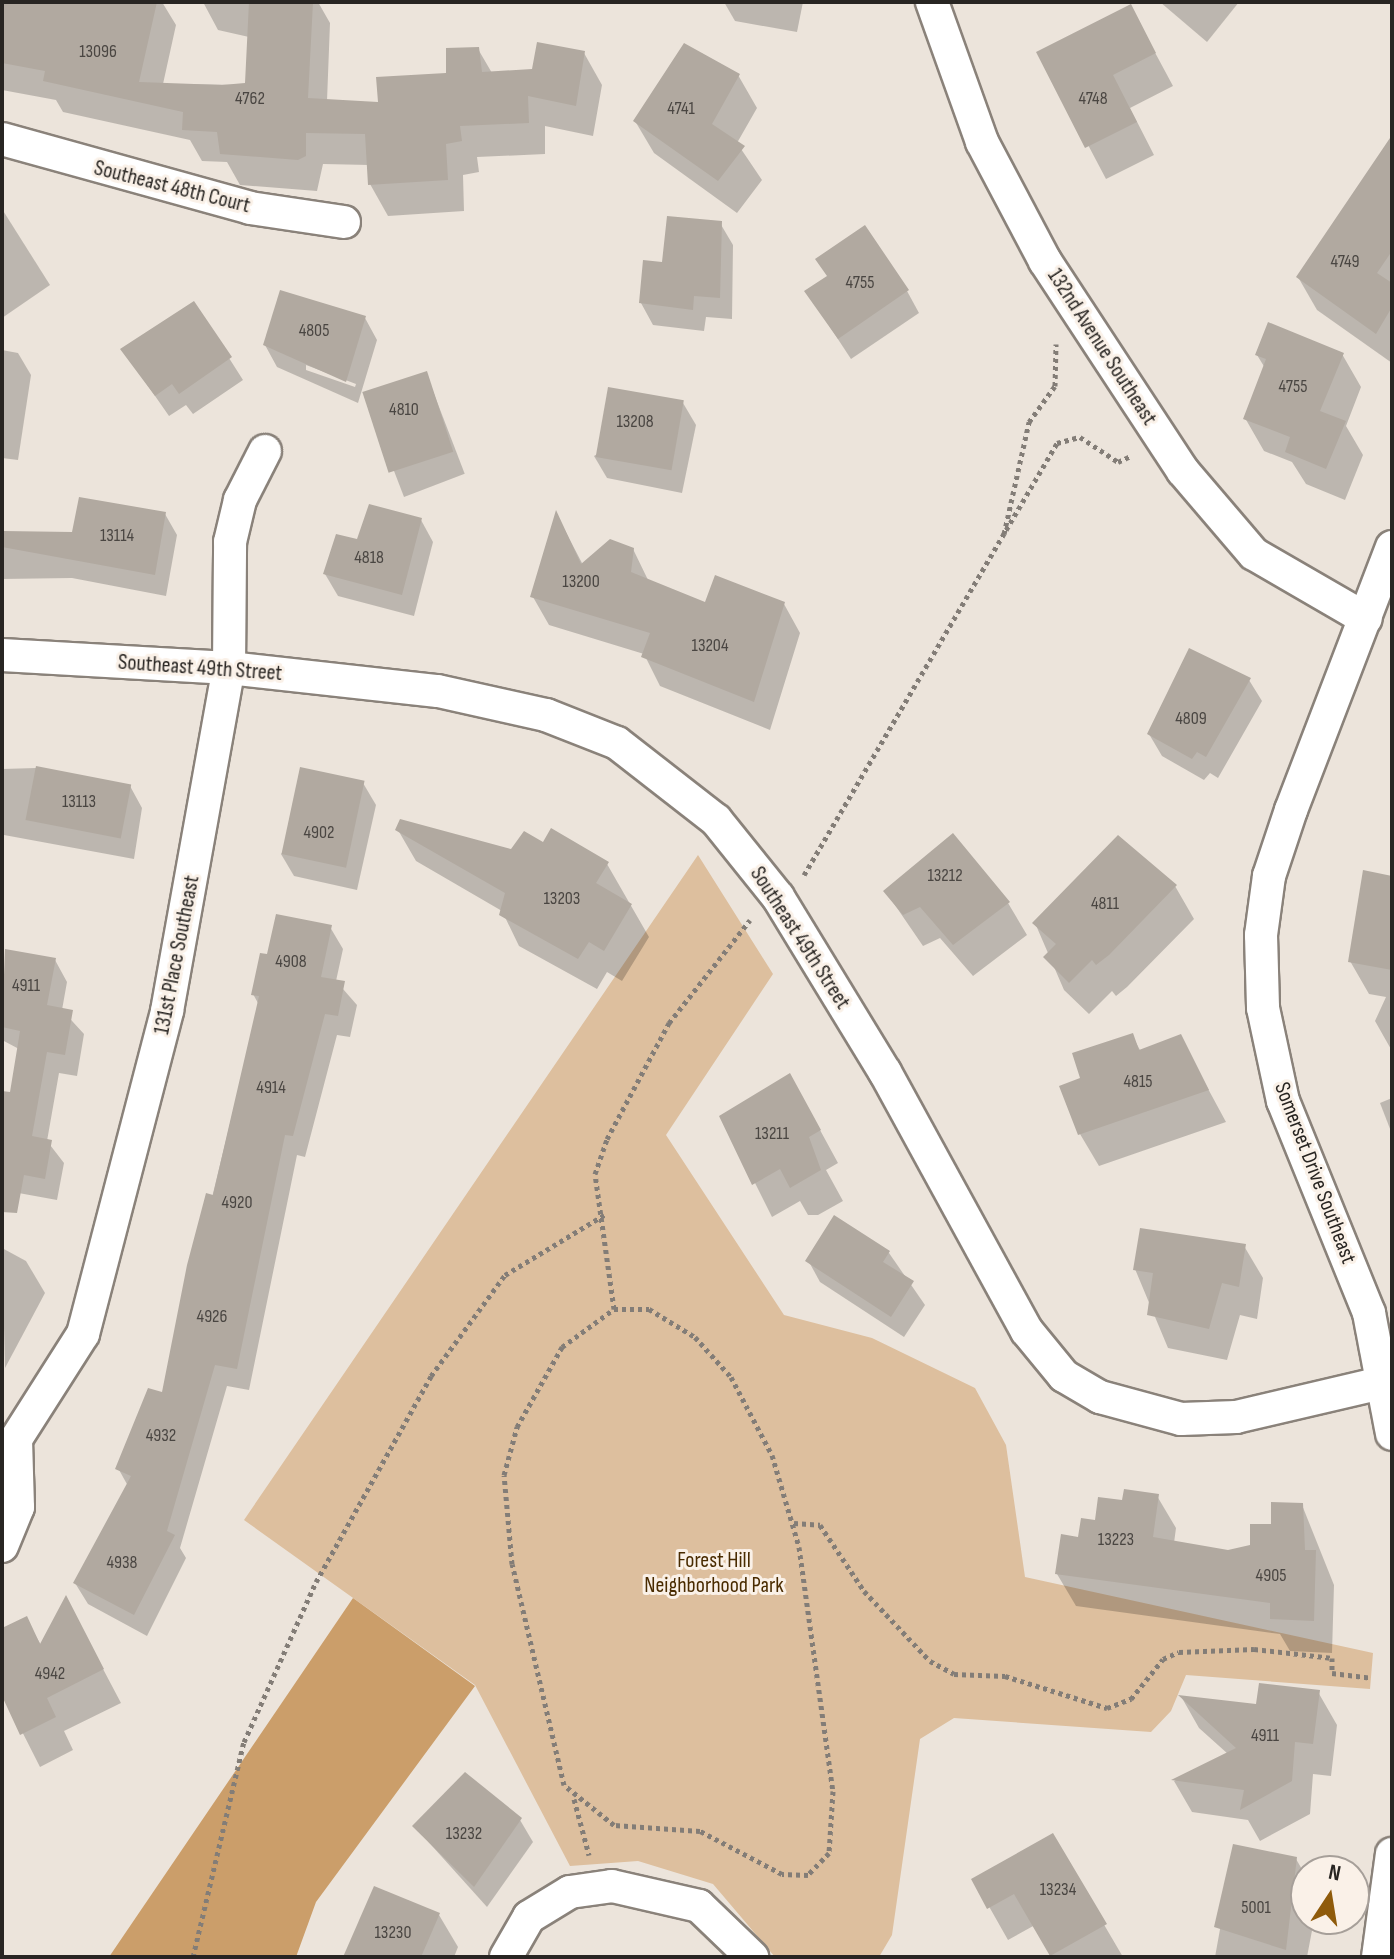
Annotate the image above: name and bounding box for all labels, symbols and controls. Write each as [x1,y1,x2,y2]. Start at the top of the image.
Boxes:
house number: 13096 [79,41,117,63]
house number: 4762 [235,88,265,110]
house number: 4748 [1078,88,1108,110]
house number: 4741 [667,98,695,120]
street label: Southeast 48th Court [91,155,253,219]
house number: 4749 [1330,251,1360,273]
street label: 132nd Avenue Southeast [1042,264,1162,430]
house number: 4755 [845,272,875,294]
house number: 4805 [299,320,329,342]
house number: 4755 [1278,376,1308,398]
house number: 4810 [389,399,419,421]
house number: 13208 [616,411,654,433]
house number: 13114 [100,525,134,547]
house number: 4818 [354,547,384,569]
house number: 13200 [562,571,600,593]
house number: 13204 [692,635,728,657]
street label: Southeast 49th Street [117,649,283,687]
house number: 4809 [1175,708,1207,730]
house number: 13113 [62,791,96,813]
house number: 4902 [304,822,334,844]
street label: Southeast 49th Street [744,862,856,1014]
house number: 13212 [927,865,963,887]
street label: 131st Place Southeast [149,873,205,1037]
house number: 13203 [544,888,580,910]
house number: 4811 [1091,893,1119,915]
house number: 4908 [275,951,307,973]
house number: 4911 [12,975,40,997]
house number: 4815 [1124,1071,1152,1093]
house number: 4914 [256,1077,286,1099]
street label: Somerset Drive Southeast [1268,1079,1362,1267]
house number: 13211 [755,1123,789,1145]
house number: 4920 [222,1192,252,1214]
house number: 4926 [197,1306,227,1328]
house number: 4932 [146,1425,176,1447]
house number: 13223 [1098,1529,1134,1551]
park label: Forest Hill Neighborhood Park [644,1547,784,1598]
house number: 4938 [107,1552,137,1574]
house number: 4905 [1256,1565,1286,1587]
house number: 4942 [35,1663,65,1685]
house number: 4911 [1251,1725,1279,1747]
house number: 13232 [446,1823,482,1845]
north arrow [1290,1855,1370,1935]
text: N [1326,1859,1343,1887]
house number: 13234 [1040,1879,1076,1901]
house number: 5001 [1241,1897,1271,1919]
house number: 13230 [375,1922,411,1944]

